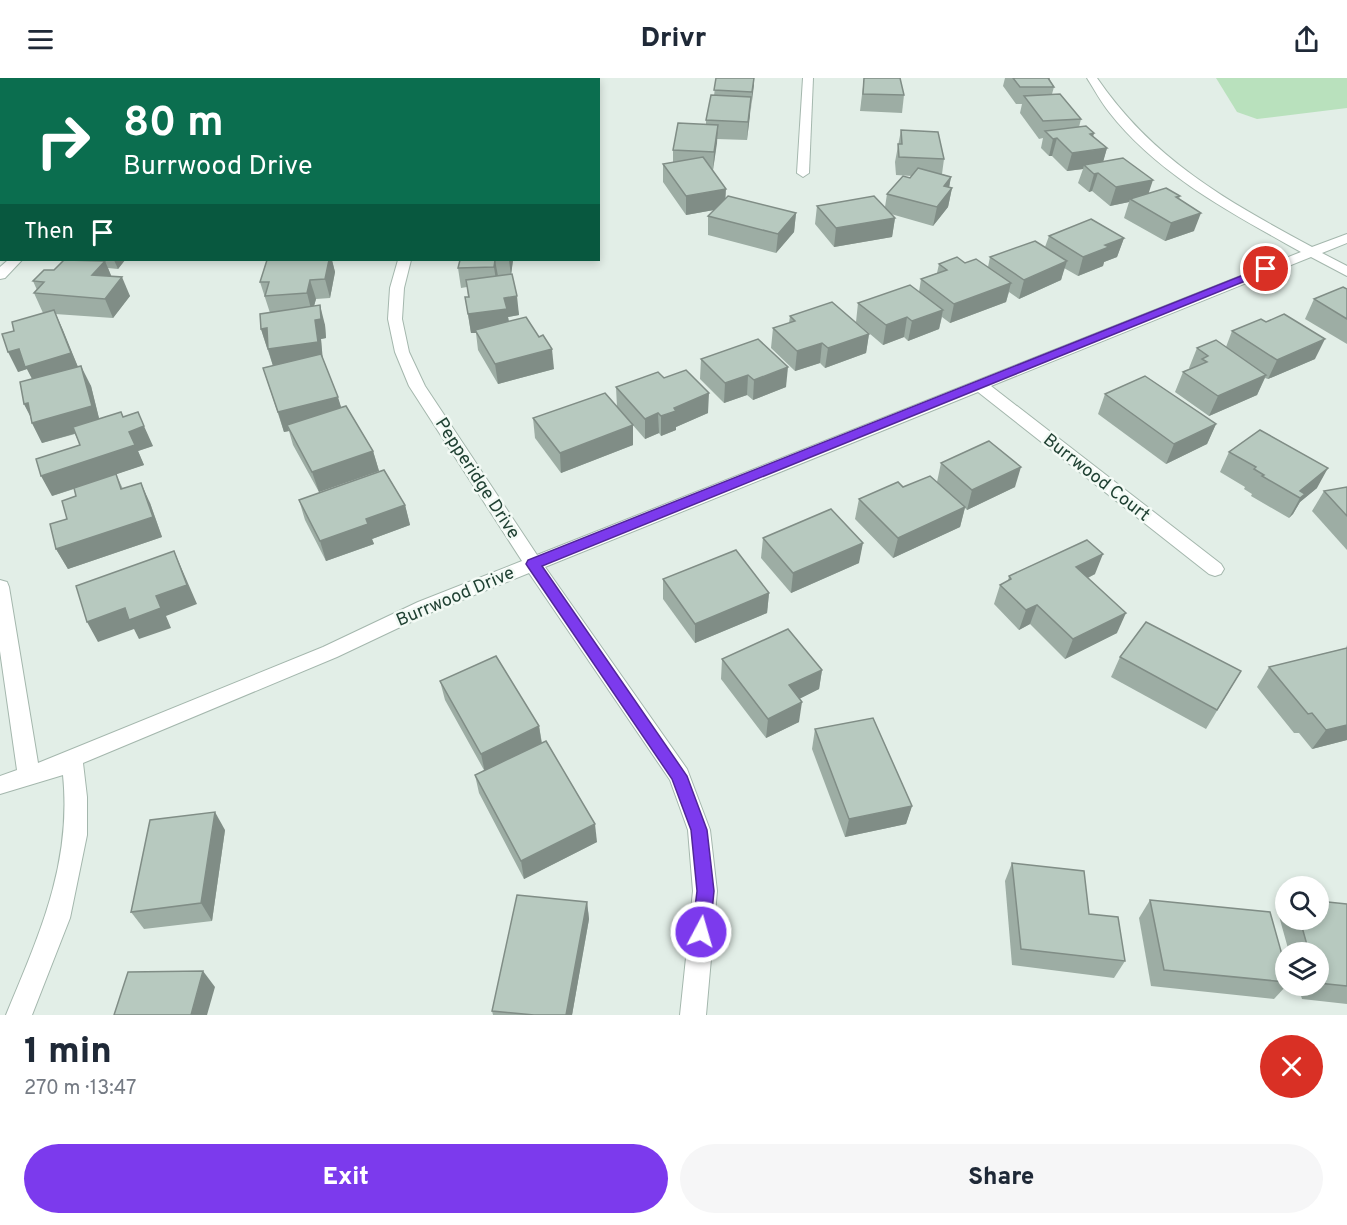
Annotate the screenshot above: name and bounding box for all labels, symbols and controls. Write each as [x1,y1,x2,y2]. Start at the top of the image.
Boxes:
text: Drivr [641,22,706,56]
icon: menu [24,23,57,56]
icon: share [1290,23,1323,56]
text: 80 m [123,98,224,151]
icon: right [24,102,102,180]
text: Burrwood Drive [123,150,313,184]
icon: arrive [86,216,119,249]
text: Then [24,219,74,246]
pin [1240,243,1291,294]
icon: arrive [1249,252,1282,285]
street label: Pepperidge Drive [429,414,524,544]
street label: Burrwood Court [1038,429,1154,527]
street label: Burrwood Drive [393,562,518,633]
map controls [1275,876,1329,996]
button: search [1275,876,1329,930]
position arrow [669,900,733,964]
button: layers [1275,942,1329,996]
text: 1 min [24,1030,112,1076]
button: close [1260,1035,1323,1098]
text: 270 m · 13:47 [24,1076,136,1102]
button: Exit [24,1144,668,1213]
button: Share [680,1144,1323,1213]

